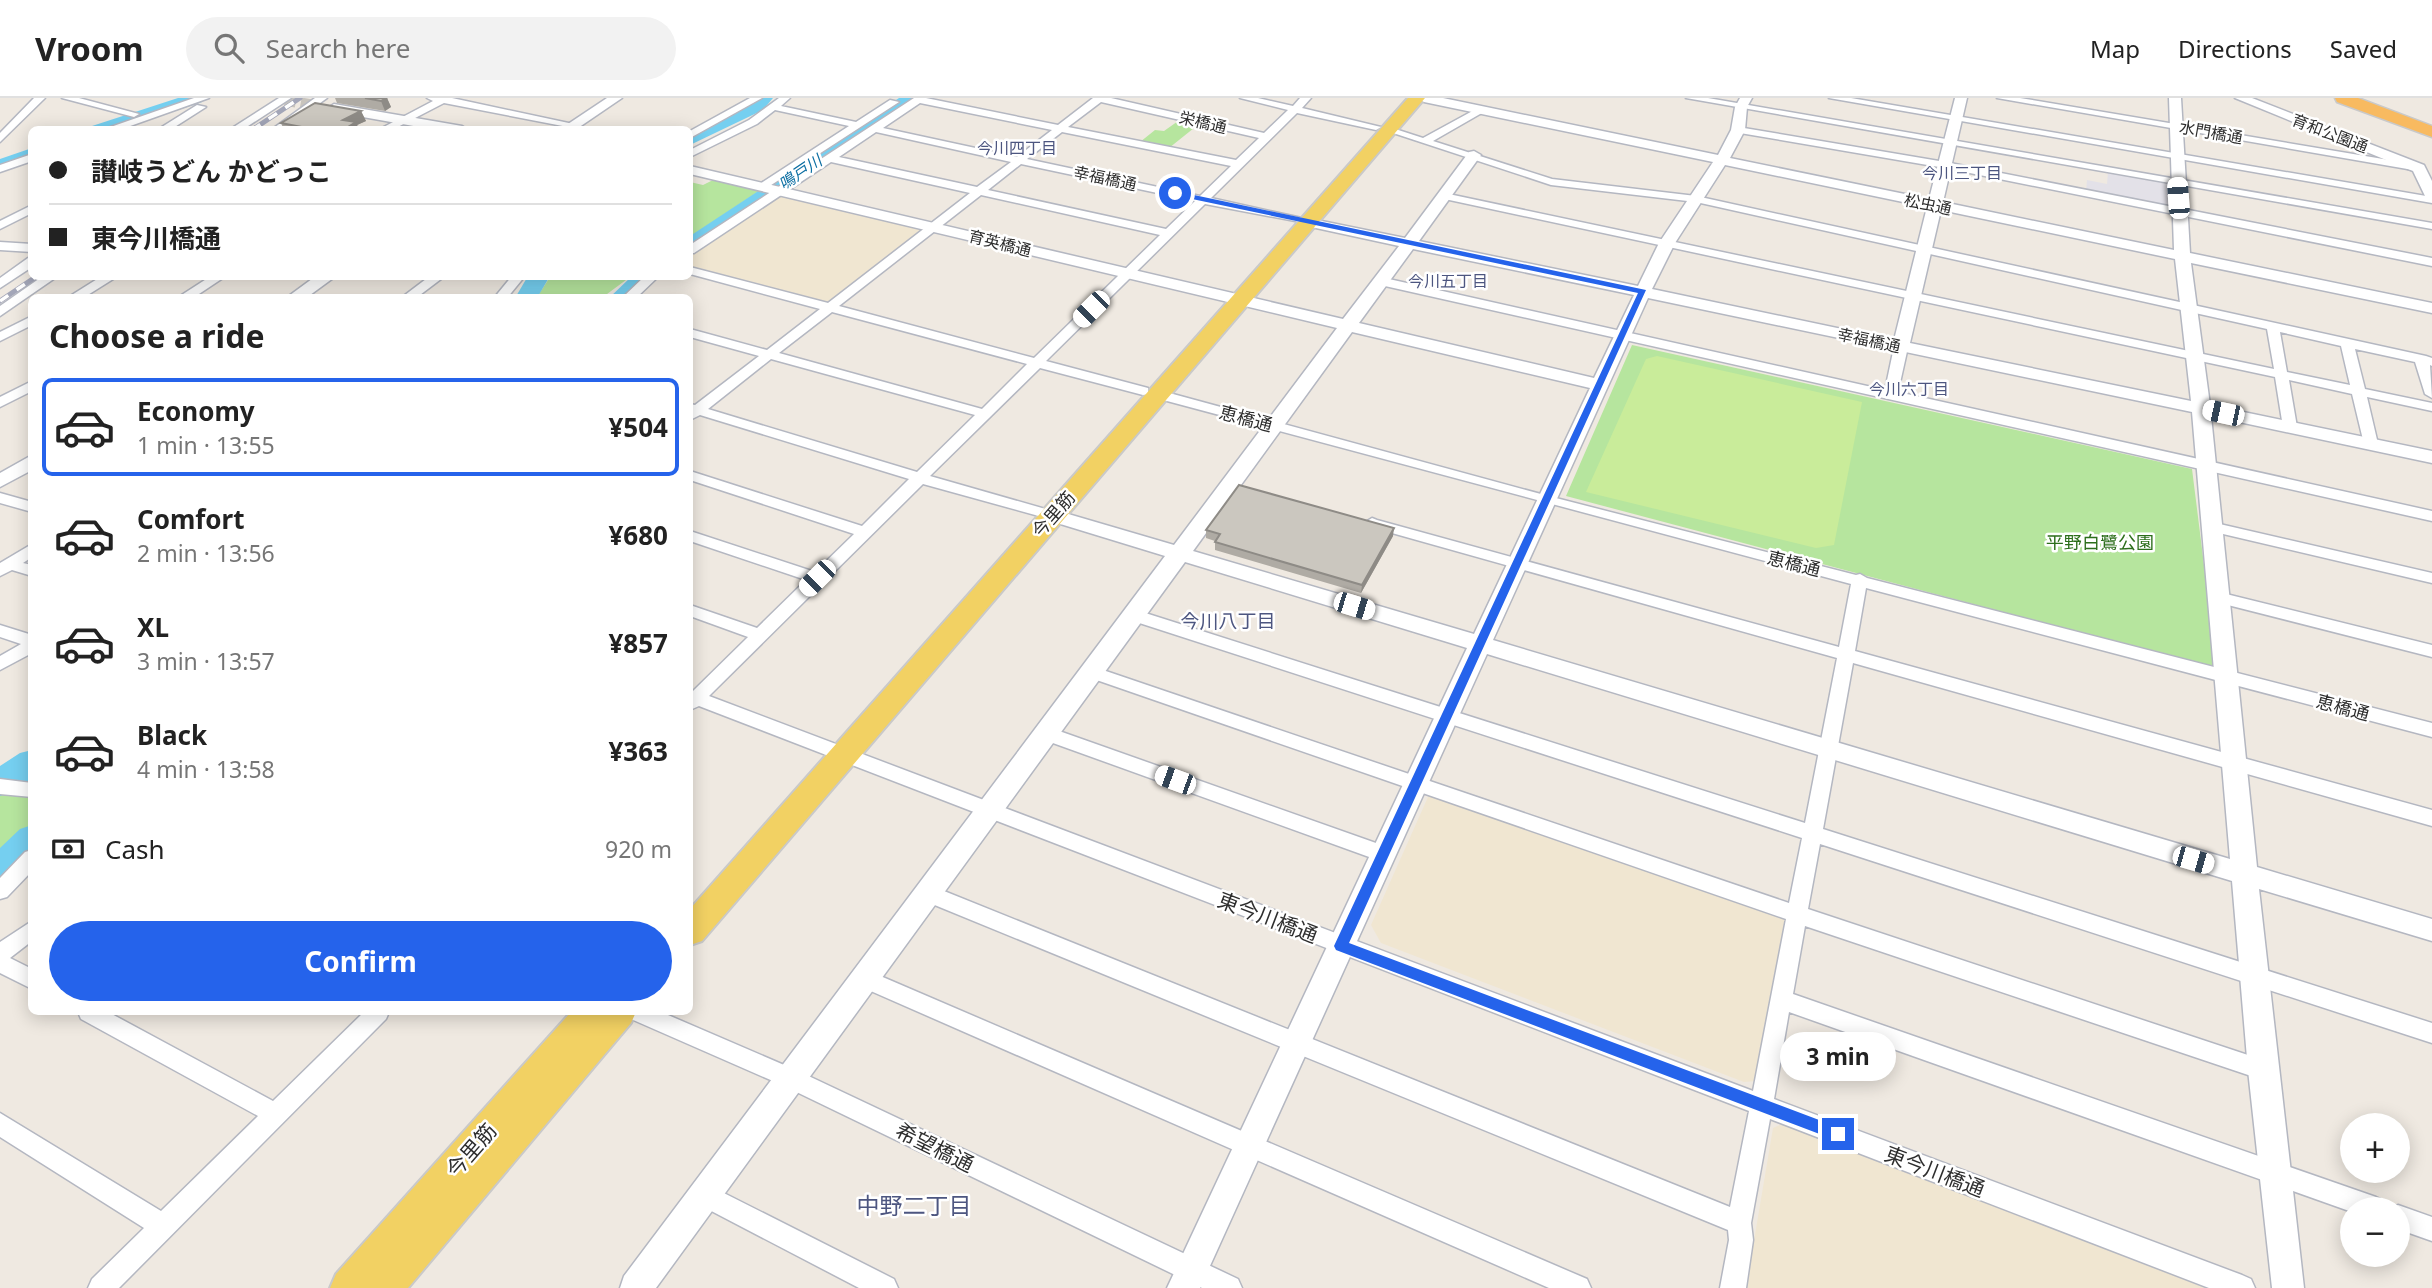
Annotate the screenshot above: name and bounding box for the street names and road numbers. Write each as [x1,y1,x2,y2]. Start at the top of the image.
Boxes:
street label: 栄橋通 [1177,106,1229,138]
street label: 育和公園通 [2289,108,2371,158]
street label: 水門橋通 [2178,116,2244,148]
street label: 幸福橋通 [1071,161,1139,195]
street label: 松虫通 [1902,188,1954,220]
street label: 育英橋通 [966,225,1034,261]
street label: 幸福橋通 [1835,323,1903,357]
street label: 恵橋通 [1217,399,1275,437]
street label: 今里筋 [1026,486,1080,542]
street label: 恵橋通 [1765,545,1823,581]
street label: 恵橋通 [2314,688,2372,726]
street label: 東今川橋通 [1214,885,1322,949]
street label: 希望橋通 [891,1116,979,1178]
street label: 今里筋 [440,1117,502,1183]
street label: 東今川橋通 [1881,1139,1989,1203]

